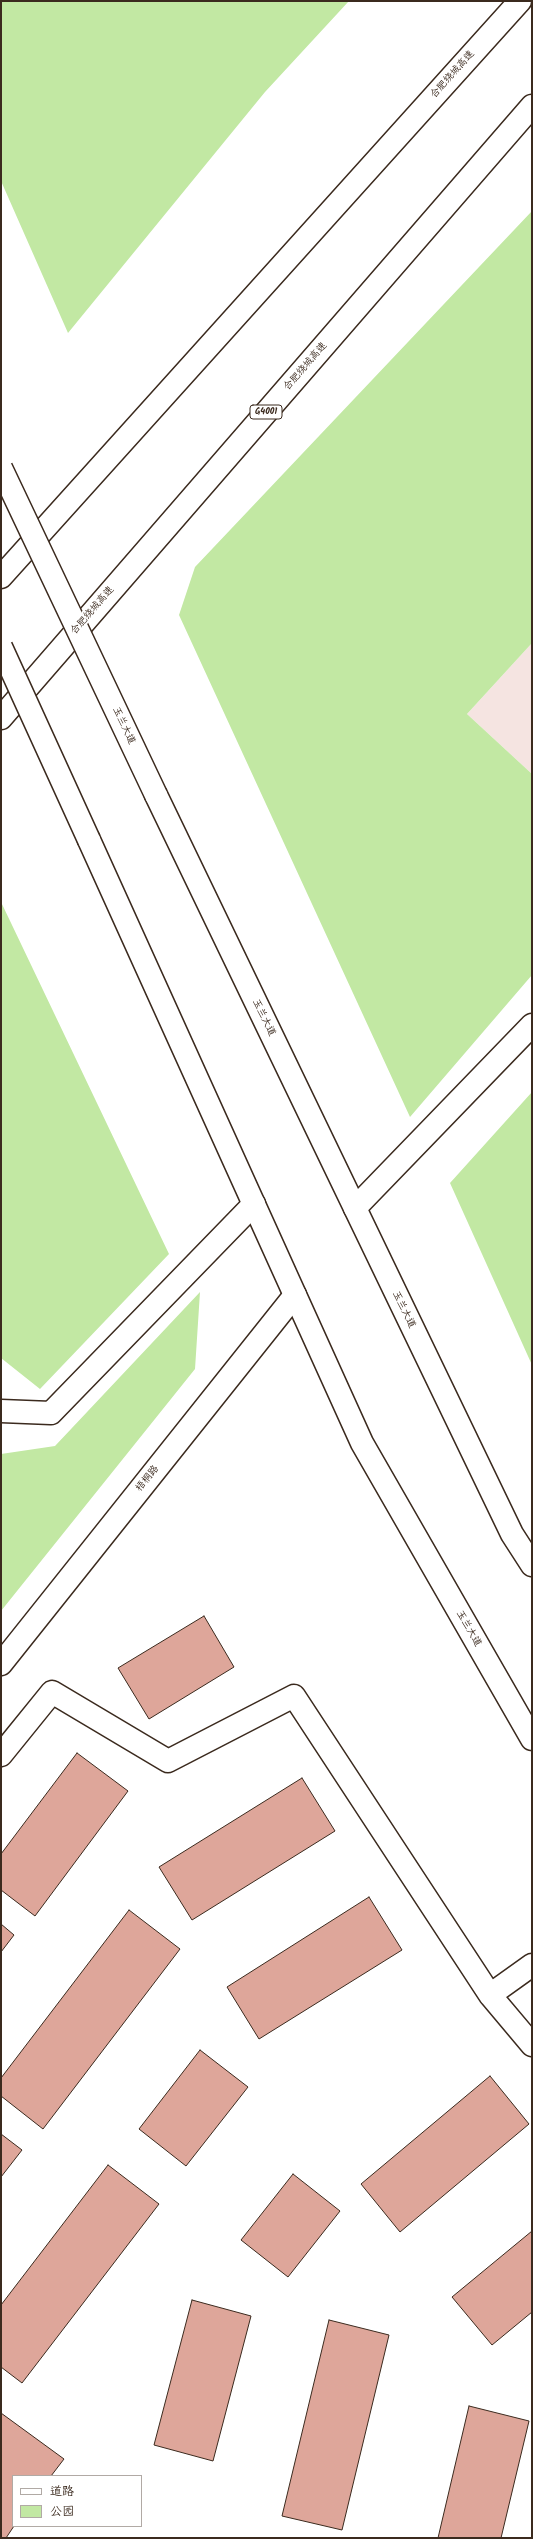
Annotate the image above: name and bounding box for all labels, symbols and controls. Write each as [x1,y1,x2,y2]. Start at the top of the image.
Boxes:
street label: 合肥绕城高速 [428,49,478,101]
street label: 合肥绕城高速 [282,340,330,394]
road number: G4001 [250,405,282,419]
street label: 合肥绕城高速 [69,584,117,638]
street label: 玉兰大道 [109,705,137,747]
street label: 玉兰大道 [249,997,277,1039]
street label: 玉兰大道 [389,1289,417,1331]
street label: 梧桐路 [134,1464,162,1494]
street label: 玉兰大道 [453,1609,483,1649]
legend [12,2475,142,2527]
text: 道路 [50,2482,74,2501]
text: 公园 [50,2502,74,2521]

